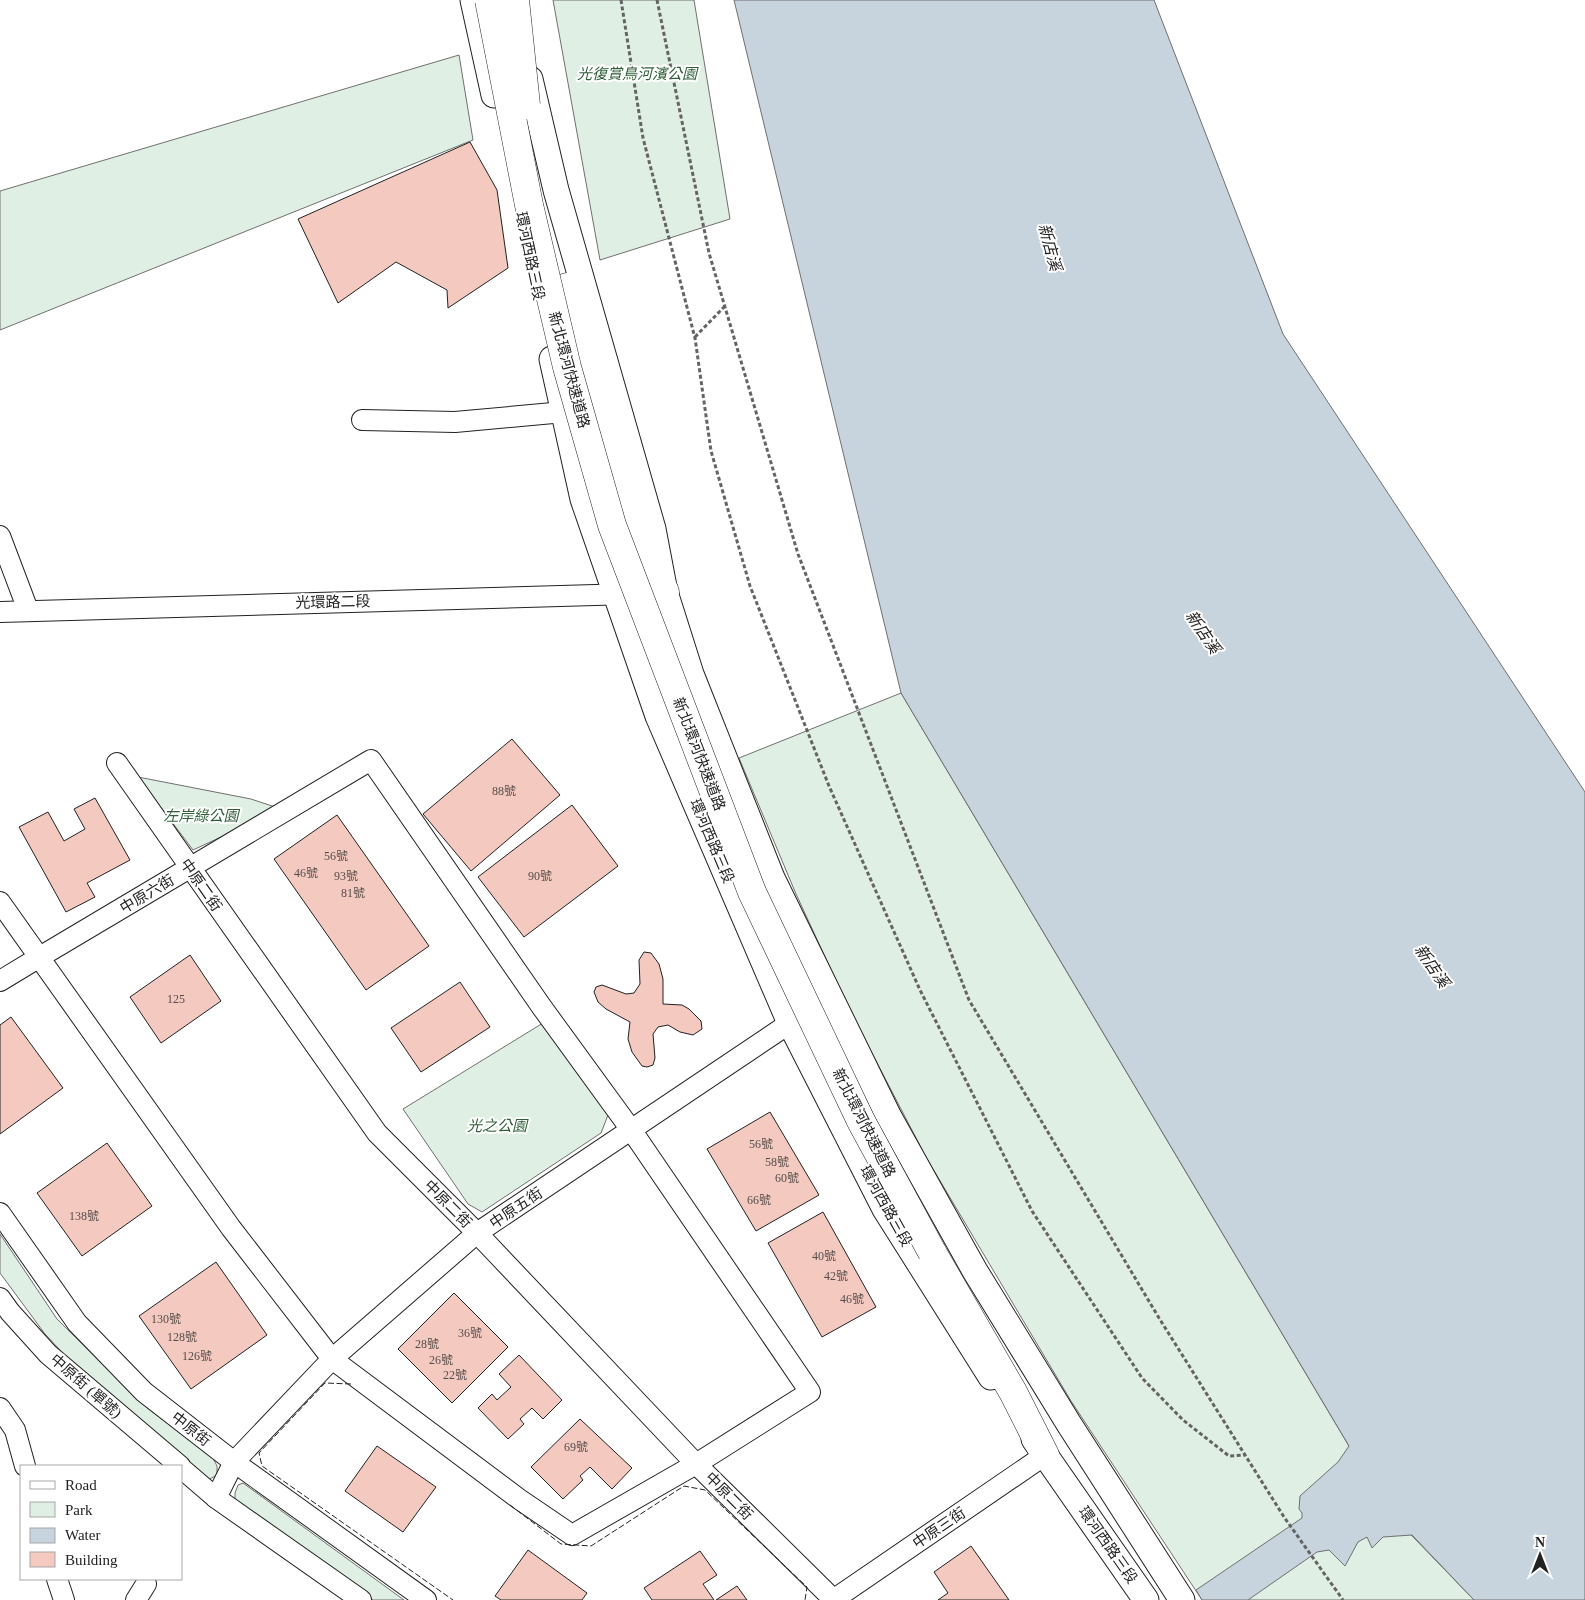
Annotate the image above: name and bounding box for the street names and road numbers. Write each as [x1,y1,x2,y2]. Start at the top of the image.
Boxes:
street label: 環河西路三段 [513,210,547,302]
street label: 新北環河快速道路 [546,310,593,430]
street label: 光環路二段 [295,593,371,611]
street label: 新北環河快速道路 [670,695,729,813]
street label: 環河西路三段 [687,796,737,886]
street label: 中原二街 [177,856,225,914]
street label: 中原六街 [117,872,177,916]
street label: 新北環河快速道路 [830,1065,899,1180]
street label: 環河西路三段 [857,1163,915,1249]
street label: 中原二街 [421,1177,475,1231]
street label: 中原五街 [487,1185,545,1231]
street label: 中原街 (單號) [47,1351,125,1422]
street label: 中原街 [168,1409,214,1449]
street label: 中原二街 [702,1469,756,1523]
street label: 環河西路三段 [1076,1504,1140,1586]
street label: 中原三街 [910,1505,968,1551]

